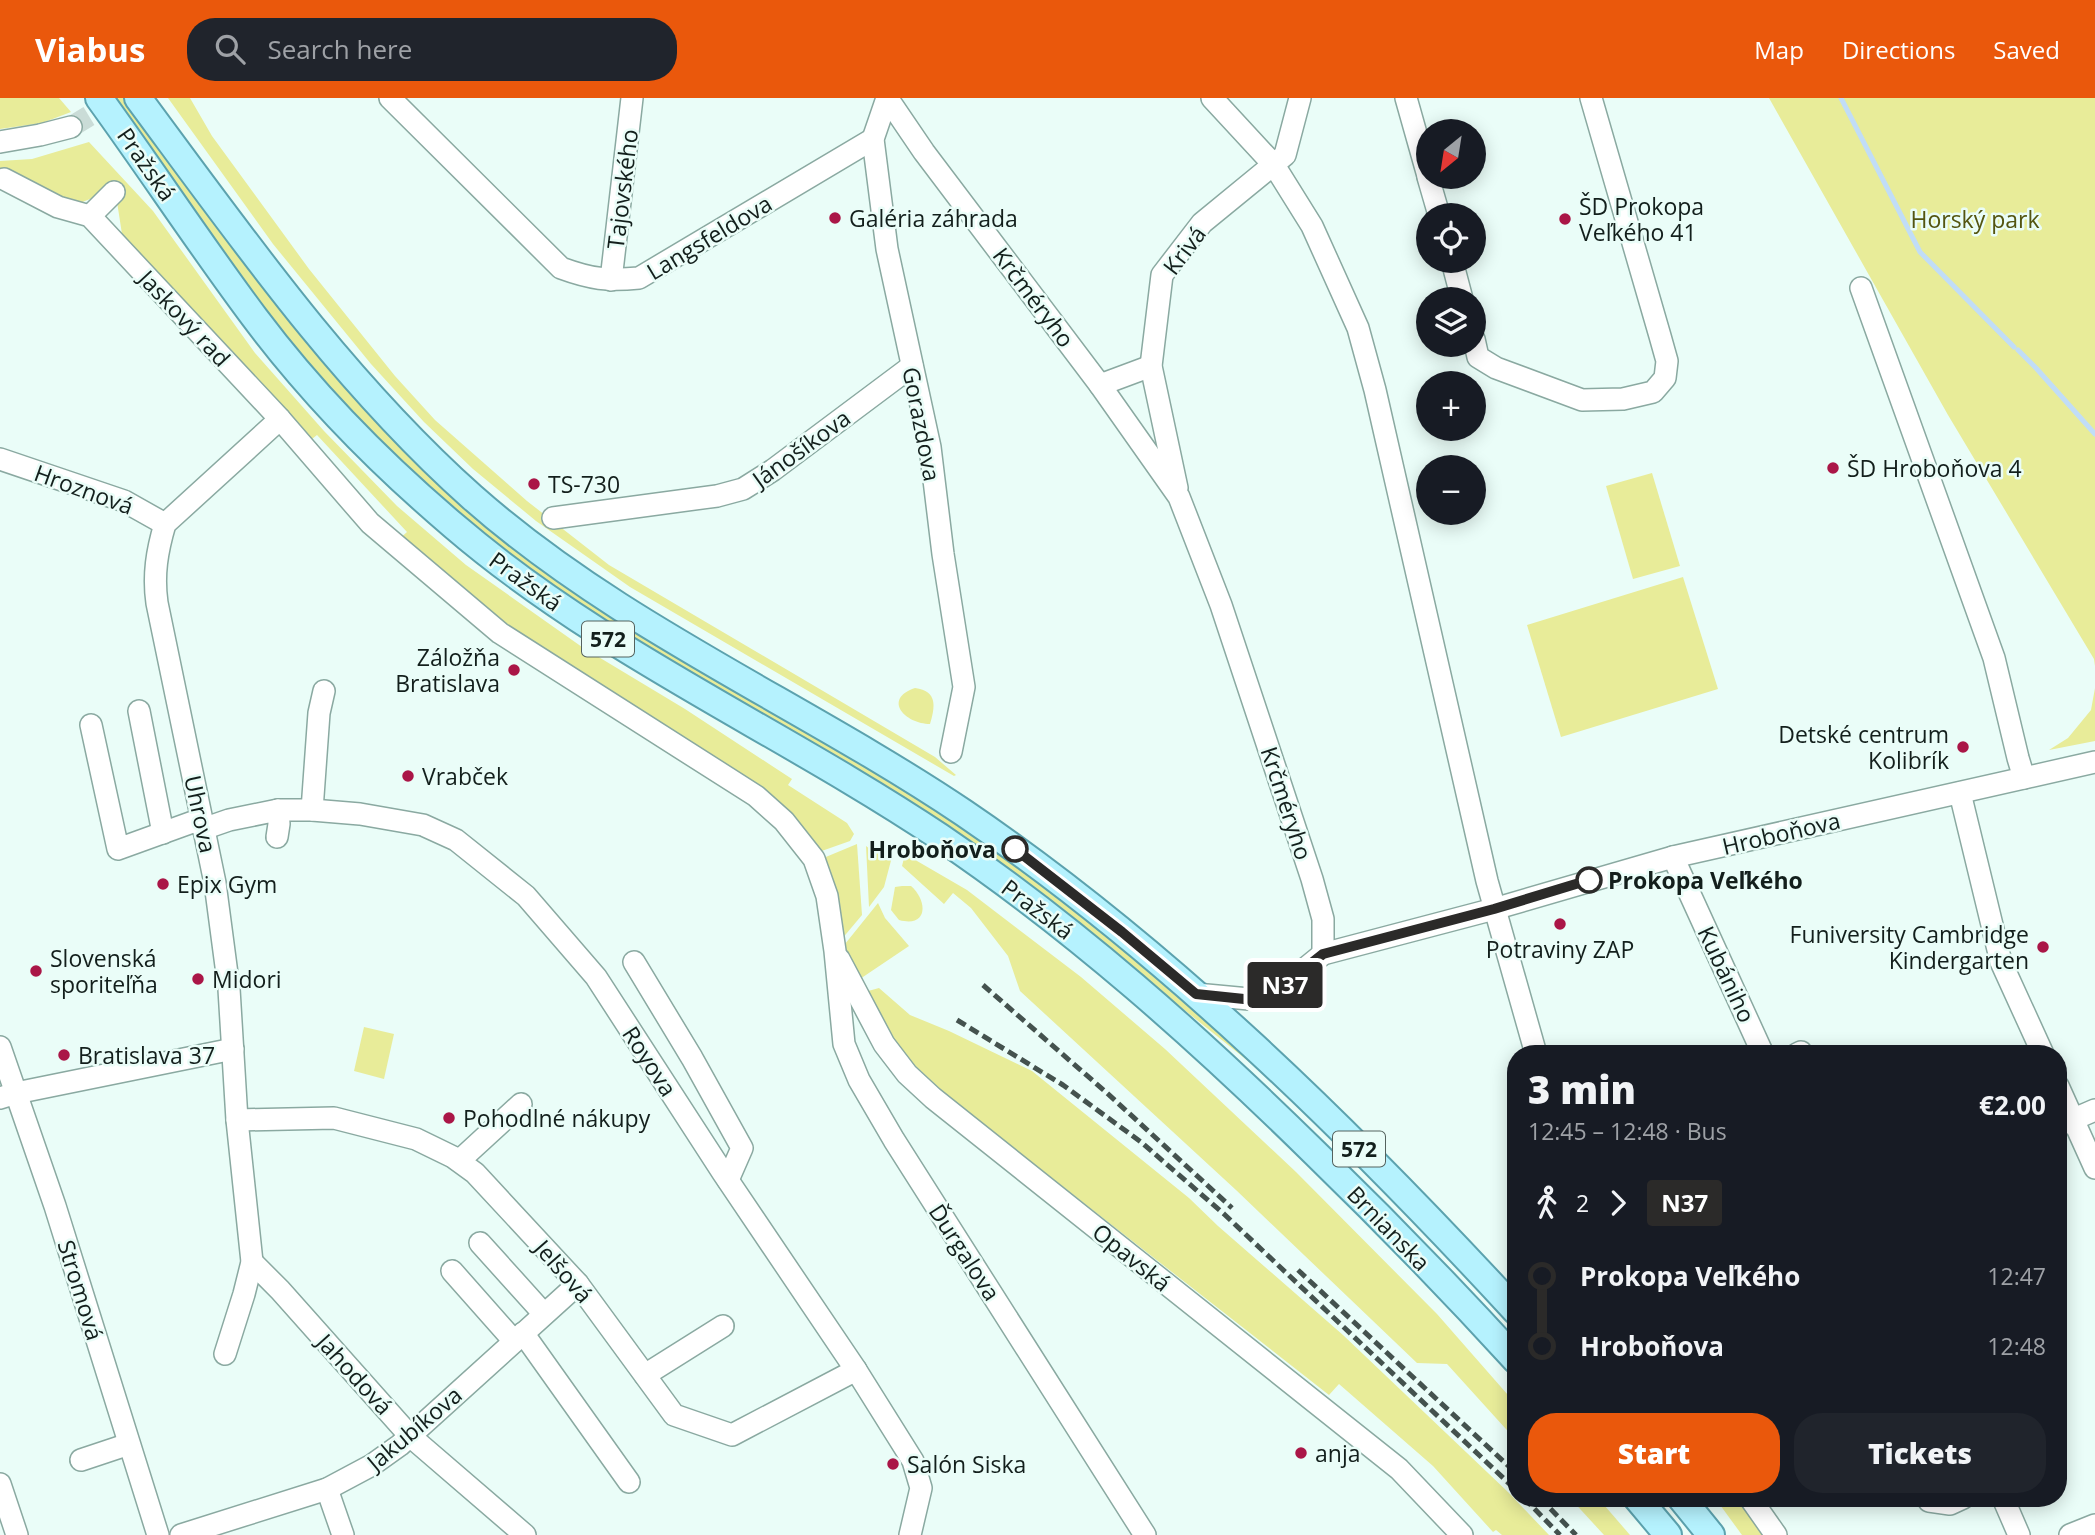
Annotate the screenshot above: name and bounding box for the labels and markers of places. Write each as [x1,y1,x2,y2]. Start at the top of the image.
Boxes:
place label: ŠD Prokopa Veľkého 41 [1579,190,1704,248]
place label: Galéria záhrada [849,202,1018,234]
marker: Galéria záhrada [827,210,843,226]
marker: ŠD Prokopa Veľkého 41 [1557,211,1573,227]
place label: ŠD Hroboňova 4 [1847,452,2022,484]
marker: ŠD Hroboňova 4 [1825,460,1841,476]
place label: TS-730 [548,468,620,500]
marker: TS-730 [526,476,542,492]
place label: Záložňa Bratislava [395,641,500,699]
marker: Záložňa Bratislava [506,662,522,678]
place label: Detské centrum Kolibrík [1778,718,1949,776]
marker: Detské centrum Kolibrík [1955,739,1971,755]
place label: Vrabček [422,760,508,792]
marker: Vrabček [400,768,416,784]
place label: Hroboňova [869,833,996,865]
marker: Hroboňova [1002,836,1028,862]
place label: Prokopa Veľkého [1608,864,1803,896]
marker: Prokopa Veľkého [1576,867,1602,893]
place label: Epix Gym [177,868,277,900]
marker: Epix Gym [155,876,171,892]
marker: Potraviny ZAP [1552,916,1568,932]
place label: Funiversity Cambridge Kindergarten [1790,918,2029,976]
place label: Potraviny ZAP [1486,933,1634,965]
marker: Funiversity Cambridge Kindergarten [2035,939,2051,955]
place label: Slovenská sporiteľňa [50,942,158,1000]
marker: Slovenská sporiteľňa [28,963,44,979]
place label: Midori [212,963,282,995]
marker: Midori [190,971,206,987]
place label: Bratislava 37 [78,1039,215,1071]
marker: Bratislava 37 [56,1047,72,1063]
place label: Pohodlné nákupy [463,1102,651,1134]
marker: Pohodlné nákupy [441,1110,457,1126]
place label: anja [1315,1437,1360,1469]
marker: anja [1293,1445,1309,1461]
place label: Salón Siska [907,1448,1026,1480]
marker: Salón Siska [885,1456,901,1472]

